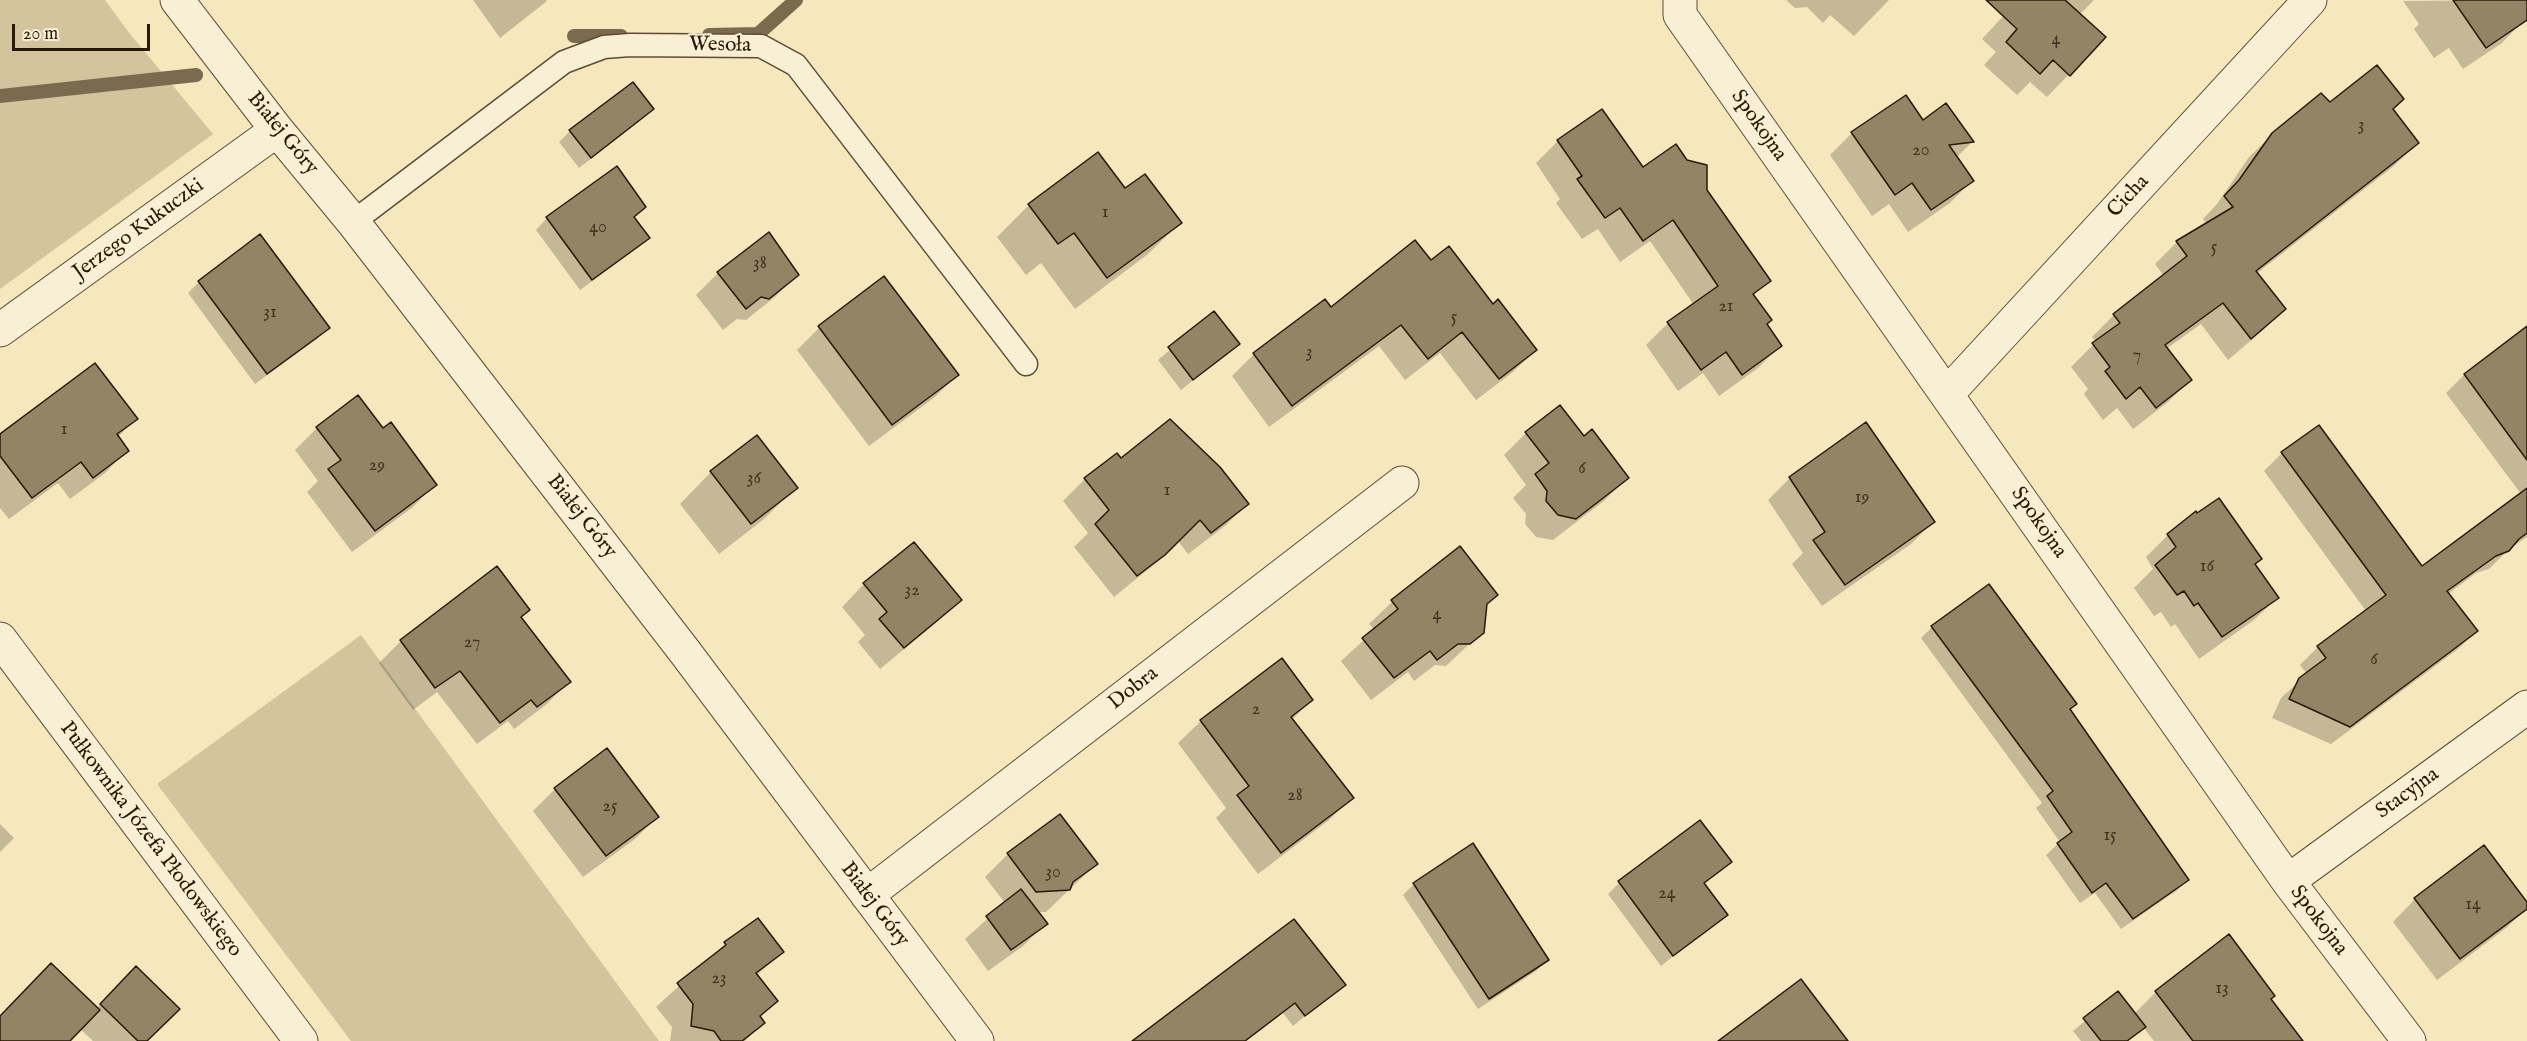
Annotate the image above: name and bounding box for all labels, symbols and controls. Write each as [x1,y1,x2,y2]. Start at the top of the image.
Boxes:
scale bar [15,12,153,50]
text: 20 m [23,23,58,46]
house number: 4 [2052,29,2060,51]
street label: Wesoła [689,33,751,59]
street label: Spokojna [1724,86,1792,166]
street label: Białej Góry [241,87,323,181]
house number: 3 [2358,115,2364,137]
house number: 20 [1912,140,1930,162]
street label: Cicha [2103,170,2155,224]
street label: Jerzego Kukuczki [69,174,209,286]
house number: 1 [1102,202,1108,224]
house number: 40 [589,217,607,239]
house number: 5 [2211,237,2217,259]
house number: 38 [753,253,767,275]
house number: 21 [1718,296,1734,318]
house number: 31 [263,302,277,324]
house number: 5 [1451,307,1457,329]
house number: 3 [1306,342,1312,364]
house number: 7 [2133,345,2141,367]
house number: 1 [61,419,67,441]
house number: 29 [369,455,385,477]
house number: 6 [1578,458,1586,480]
house number: 36 [747,468,761,490]
street label: Białej Góry [540,470,622,564]
house number: 1 [1164,480,1170,502]
street label: Spokojna [2004,483,2072,563]
house number: 19 [1855,487,1869,509]
house number: 16 [2200,556,2214,578]
house number: 32 [904,580,920,602]
house number: 4 [1433,604,1441,626]
house number: 27 [464,632,480,654]
house number: 6 [2370,649,2378,671]
street label: Dobra [1104,662,1164,716]
house number: 2 [1252,699,1260,721]
street label: Pułkownika Józefa Płodowskiego [53,717,247,963]
street label: Stacyjna [2372,763,2444,825]
house number: 28 [1287,785,1303,807]
house number: 25 [603,796,617,818]
house number: 15 [2103,825,2117,847]
street label: Białej Góry [834,858,914,952]
house number: 30 [1045,862,1061,884]
street label: Spokojna [2284,881,2352,961]
house number: 24 [1658,883,1676,905]
house number: 14 [2465,894,2481,916]
house number: 23 [711,968,727,990]
house number: 13 [2215,978,2229,1000]

